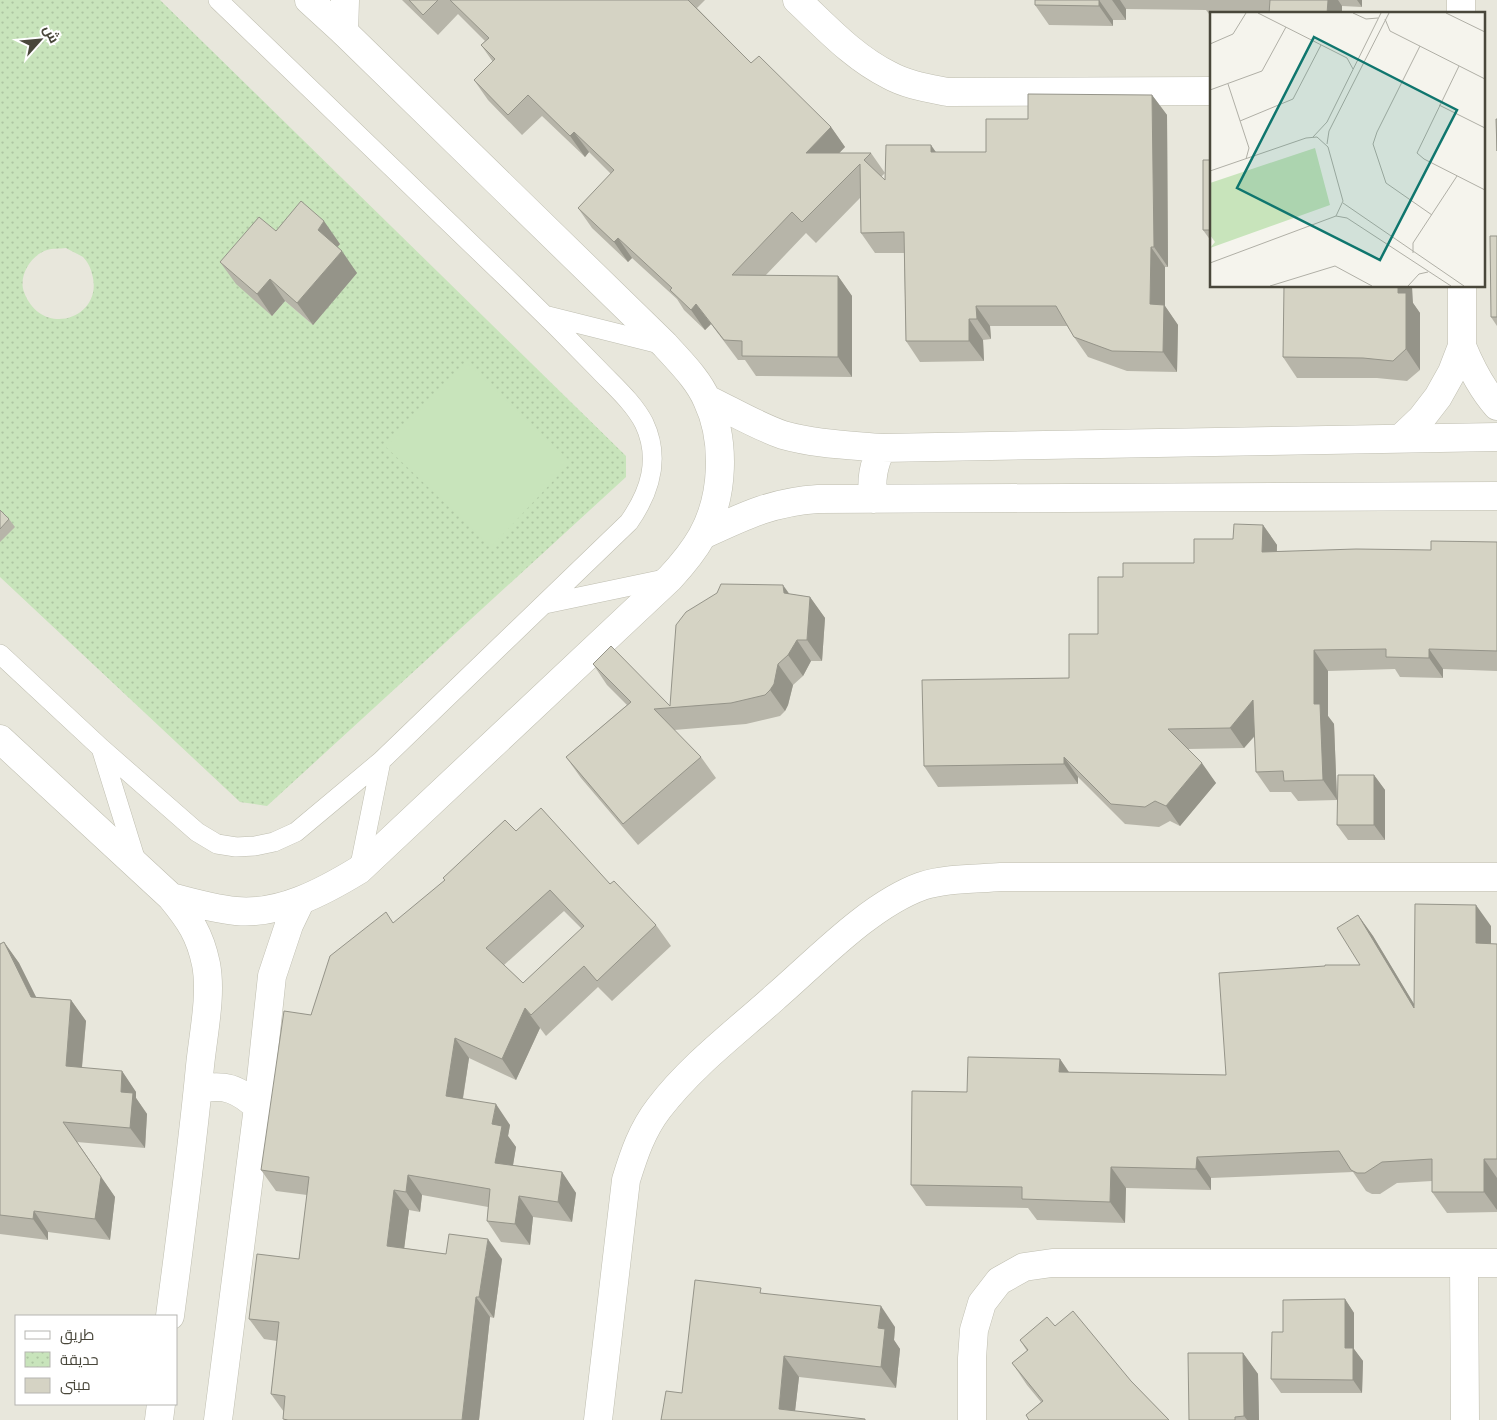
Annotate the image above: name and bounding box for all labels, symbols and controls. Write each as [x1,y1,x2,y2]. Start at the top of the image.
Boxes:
inset map [1210,12,1484,288]
north arrow [15,15,65,65]
text: ش [39,22,64,46]
legend [15,1315,178,1405]
text: طريق [60,1325,94,1345]
text: حديقة [60,1350,99,1368]
text: مبنى [60,1375,91,1395]

